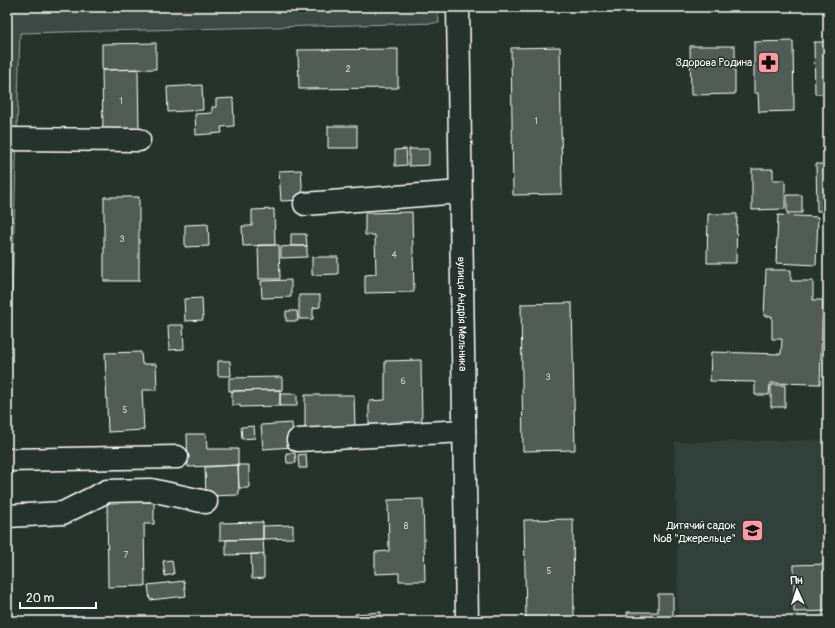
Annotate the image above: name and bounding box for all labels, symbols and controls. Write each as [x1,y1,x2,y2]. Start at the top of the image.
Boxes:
pharmacy icon: Здорова Родина [755,49,781,75]
place label: Здорова Родина [675,56,752,69]
house number: 2 [345,64,351,75]
house number: 1 [119,96,123,107]
house number: 1 [534,116,538,127]
house number: 3 [119,234,125,245]
house number: 4 [391,250,397,261]
street label: вулиця Андрія Мельника [455,257,470,371]
house number: 3 [545,372,551,383]
house number: 6 [400,376,406,387]
house number: 5 [123,405,128,416]
school or university icon: Дитячий садок №8 "Джерельце" [739,518,765,544]
place label: Дитячий садок №8 "Джерельце" [653,519,736,545]
house number: 8 [404,521,409,532]
house number: 7 [124,550,129,561]
house number: 5 [547,566,552,577]
north arrow [777,570,817,610]
text: Пн [790,574,803,587]
scale bar [20,584,96,610]
text: 20 m [26,591,55,606]

